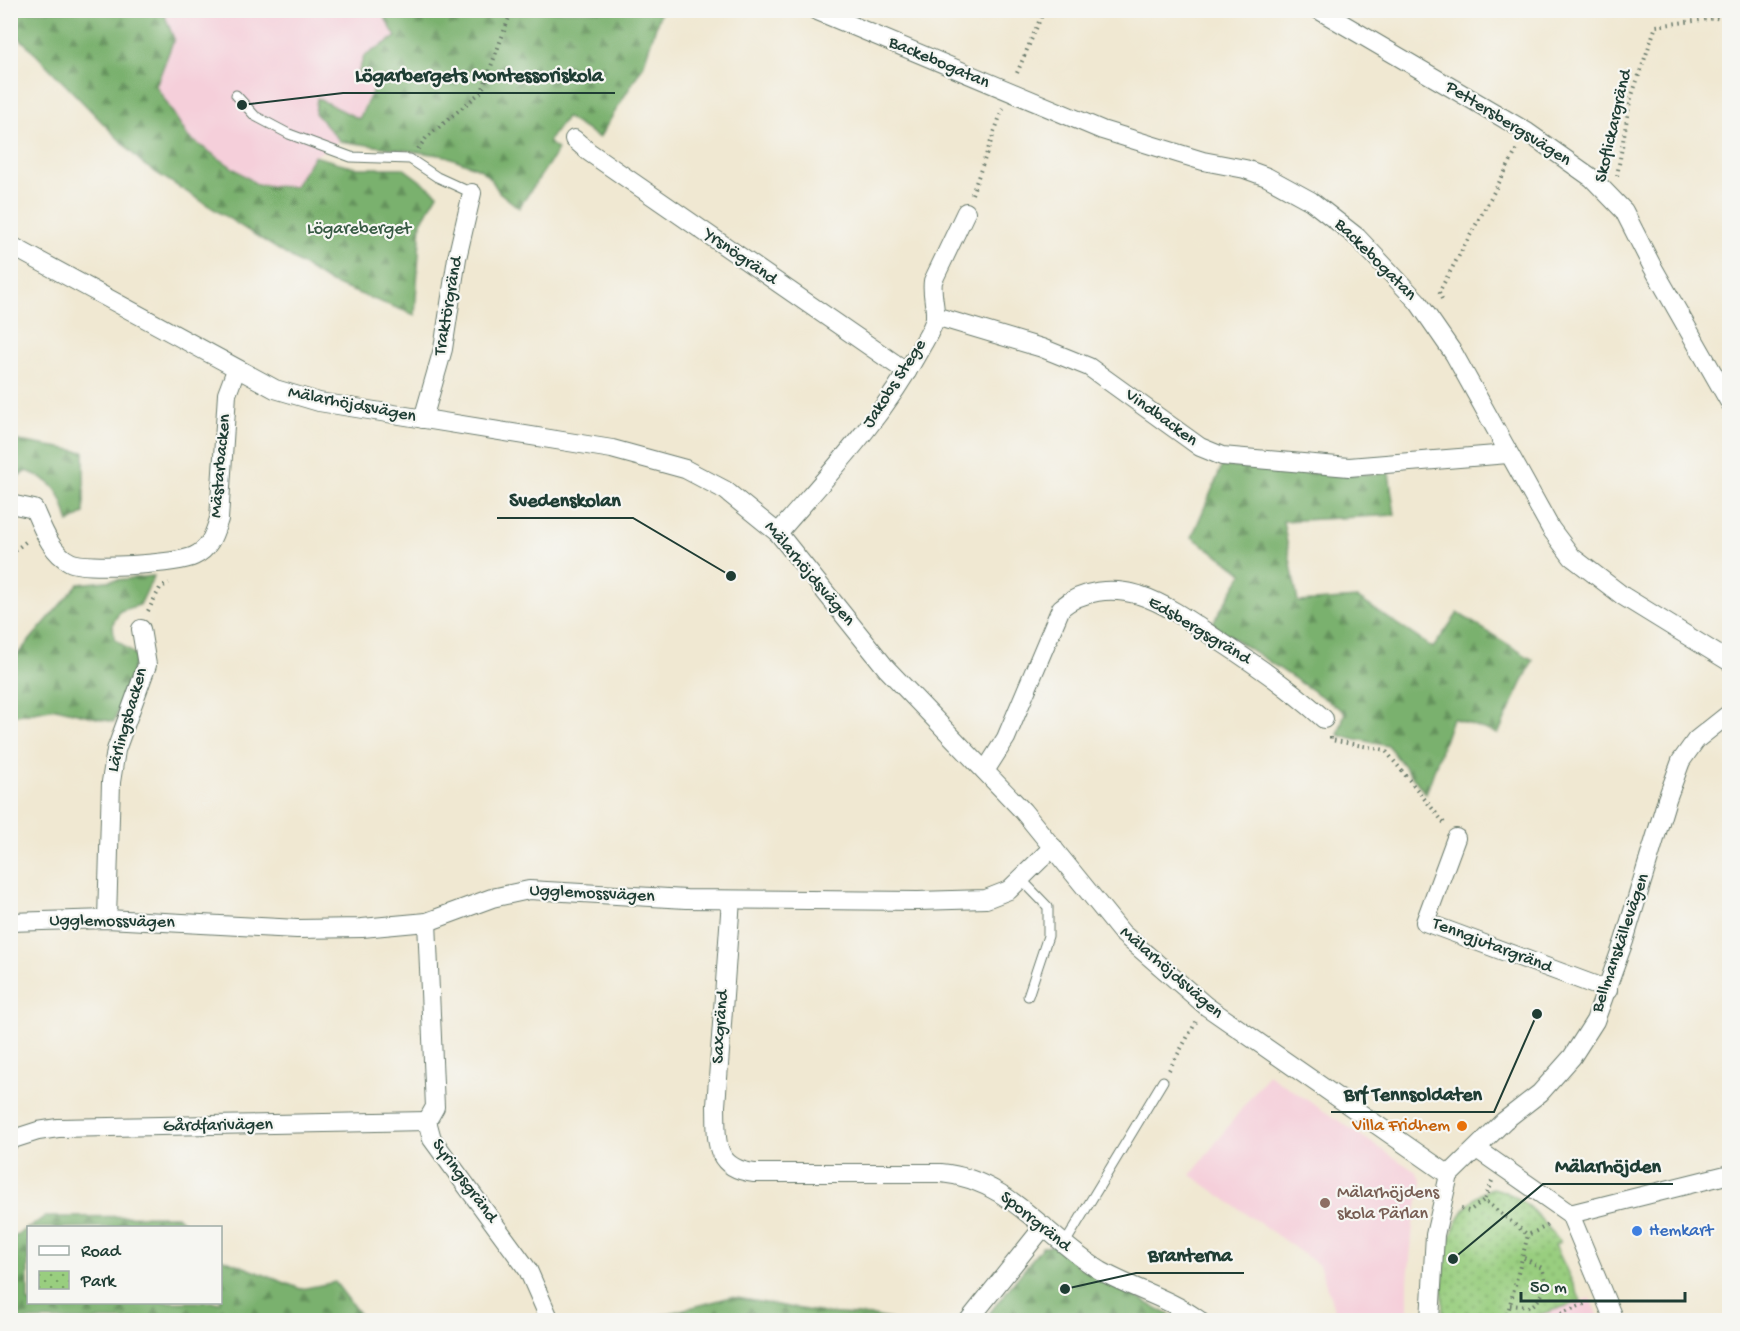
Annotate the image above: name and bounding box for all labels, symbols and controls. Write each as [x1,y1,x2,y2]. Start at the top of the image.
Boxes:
street label: Backebogatan [884,32,993,94]
callout: Lögarbergets Montessoriskola [343,55,615,93]
text: Lögarbergets Montessoriskola [355,66,604,89]
street label: Skoflickargränd [1591,66,1638,185]
street label: Pettersbergsvägen [1440,76,1575,171]
street label: Backebogatan [1329,214,1421,306]
park label: Lögareberget [307,219,413,240]
street label: Yrsnögränd [698,223,782,291]
street label: Traktörgränd [430,253,468,358]
street label: Jakobs Stege [858,335,932,432]
street label: Mälarhöjdsvägen [286,382,418,428]
street label: Vindbacken [1120,384,1202,452]
street label: Mästarbacken [206,413,236,519]
callout: Svedenskolan [497,480,633,518]
text: Svedenskolan [509,491,621,514]
street label: Mälarhöjdsvägen [759,517,859,631]
street label: Edsbergsgränd [1144,592,1255,671]
street label: Lärlingsbacken [103,665,153,775]
street label: Bellmanskällevägen [1587,870,1655,1016]
street label: Ugglemossvägen [529,880,656,908]
street label: Ugglemossvägen [49,910,175,934]
street label: Tenngjutargränd [1428,913,1556,979]
street label: Mälarhöjdsvägen [1115,922,1227,1024]
street label: Saxgränd [708,988,734,1064]
callout: Brf Tennsoldaten [1331,1074,1494,1112]
text: Brf Tennsoldaten [1343,1085,1483,1108]
street label: Gårdfarivägen [163,1115,274,1137]
place label: Villa Fridhem [1351,1116,1450,1137]
marker: Villa Fridhem [1455,1119,1469,1133]
street label: Syringsgränd [427,1135,502,1228]
callout: Mälarhöjden [1543,1146,1673,1184]
text: Mälarhöjden [1555,1157,1662,1180]
place label: Mälarhöjdens skola Pärlan [1337,1183,1440,1225]
street label: Sporrgränd [995,1187,1076,1258]
marker: Mälarhöjdens skola Pärlan [1318,1196,1332,1210]
place label: Hemkart [1649,1221,1715,1242]
marker: Hemkart [1630,1224,1644,1238]
legend [27,1226,222,1304]
callout: Branterna [1136,1235,1244,1273]
text: Road [81,1242,122,1263]
text: Branterna [1147,1246,1233,1269]
scale bar [1521,1265,1684,1303]
text: Park [80,1272,117,1293]
text: 50 m [1530,1278,1567,1299]

